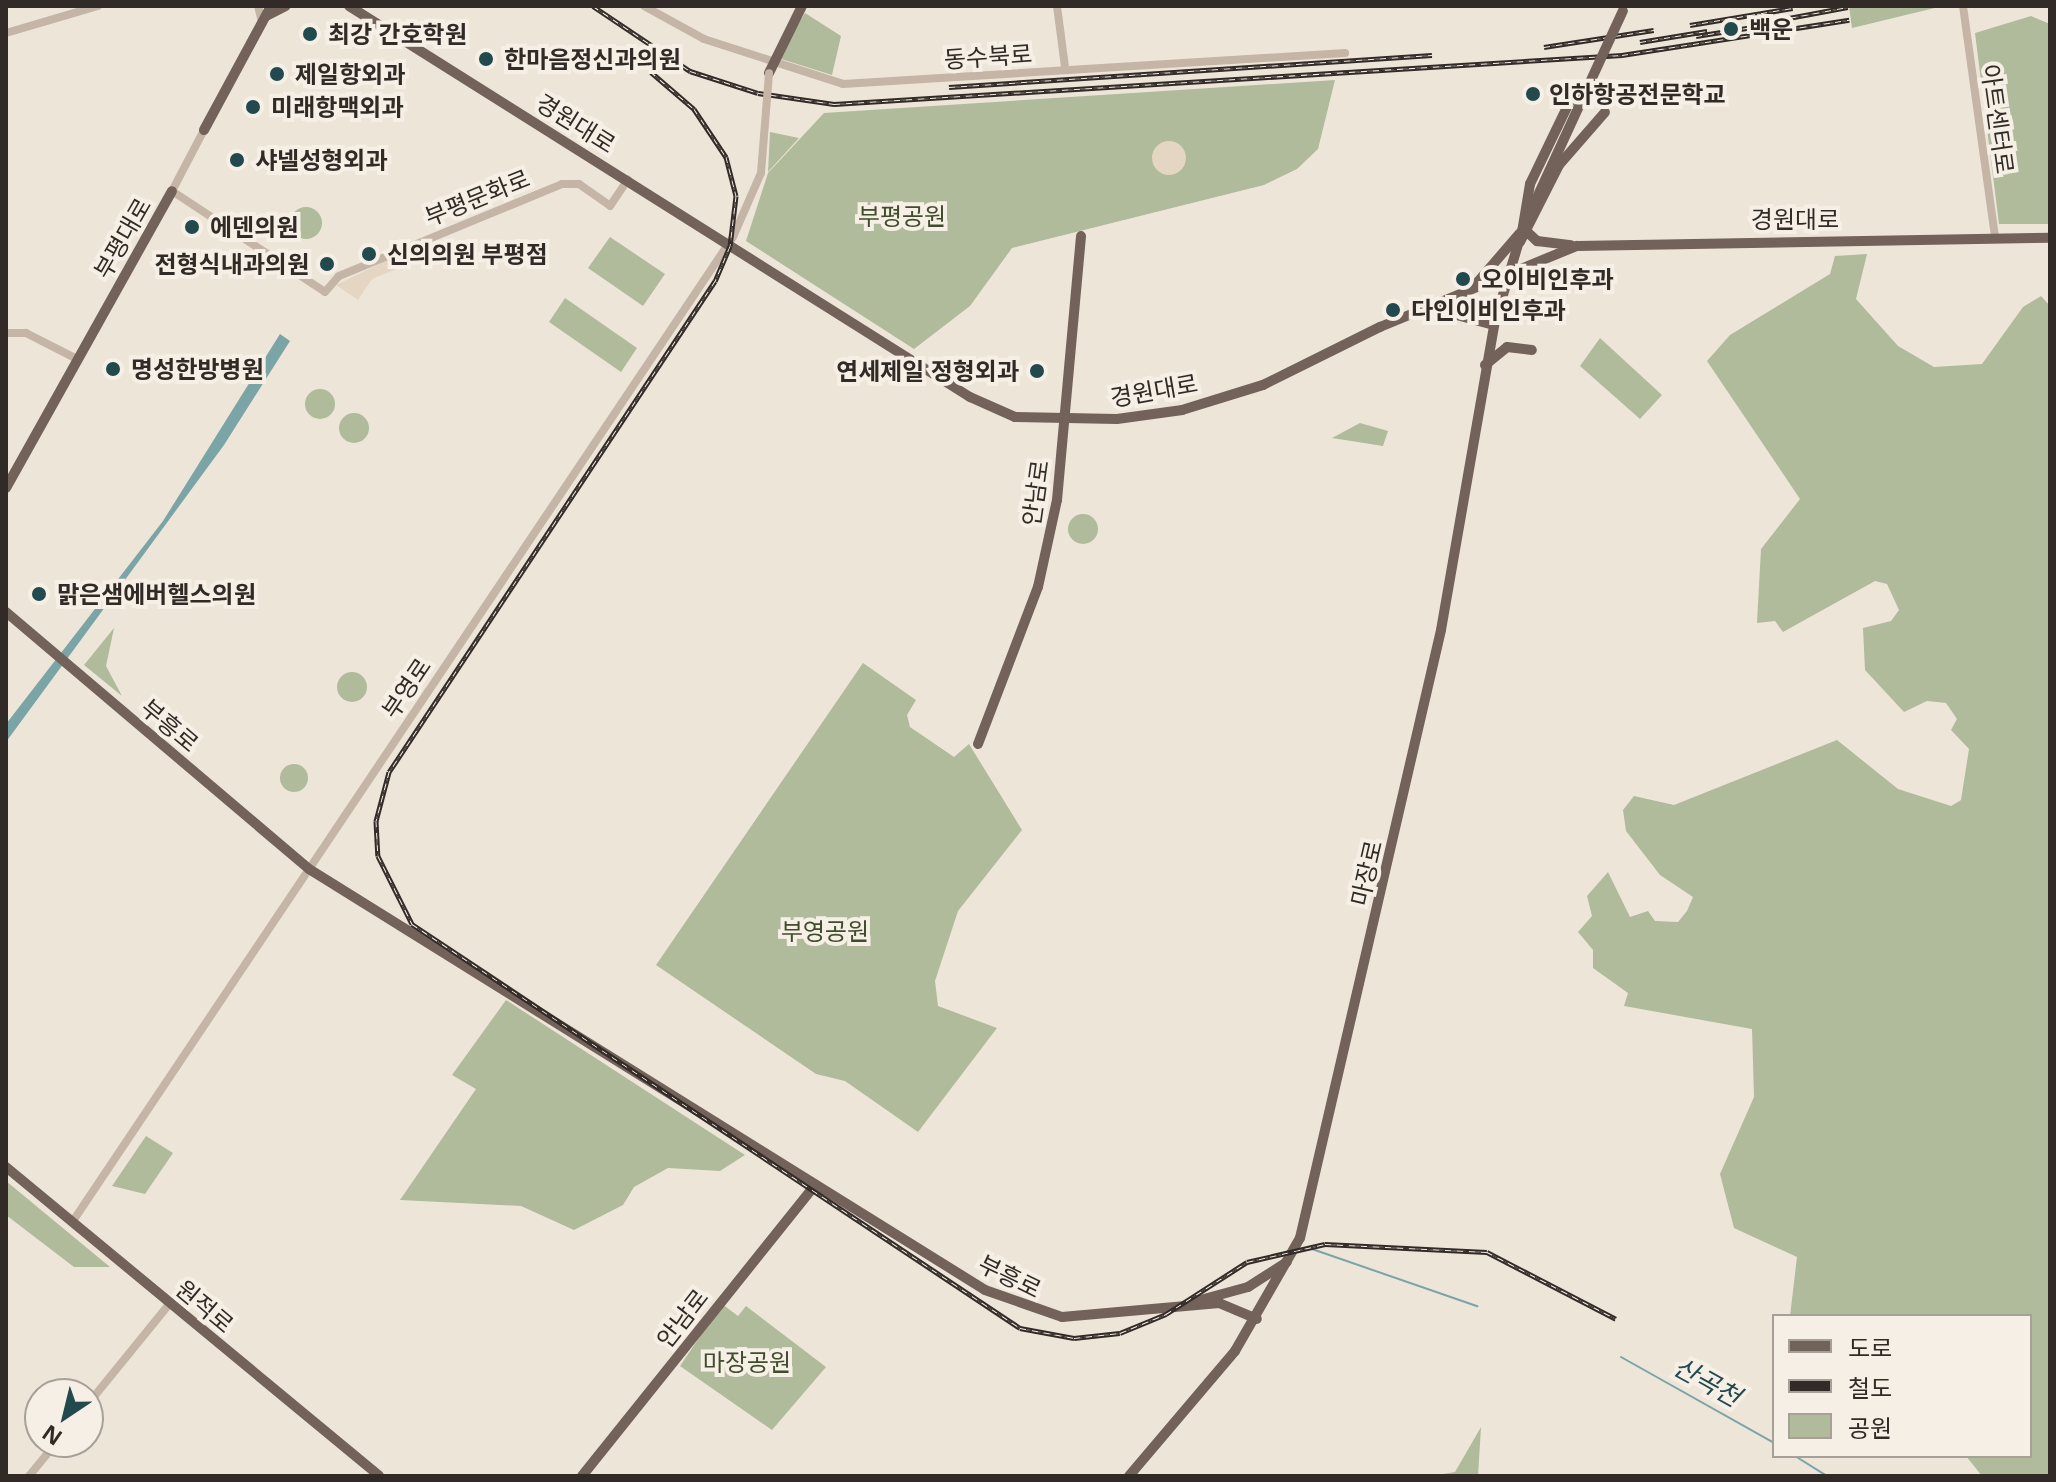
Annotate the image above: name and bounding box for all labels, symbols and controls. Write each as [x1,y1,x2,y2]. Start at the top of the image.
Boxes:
place label: 백운 [1749,15,1793,43]
marker: 백운 [1720,18,1742,40]
place label: 최강 간호학원 [328,20,467,48]
marker: 최강 간호학원 [299,23,321,45]
street label: 동수북로 [943,39,1033,73]
place label: 한마음정신과의원 [504,45,681,73]
marker: 한마음정신과의원 [475,48,497,70]
place label: 제일항외과 [295,60,405,88]
street label: 아트센터로 [1976,62,2020,176]
marker: 제일항외과 [266,63,288,85]
place label: 인하항공전문학교 [1549,80,1726,108]
marker: 인하항공전문학교 [1524,85,1542,103]
street label: 경원대로 [531,87,621,159]
place label: 미래항맥외과 [271,93,403,121]
marker: 미래항맥외과 [242,96,264,118]
place label: 샤넬성형외과 [255,146,387,174]
marker: 샤넬성형외과 [226,149,248,171]
street label: 부평문화로 [420,163,534,231]
street label: 부평대로 [87,193,157,283]
park label: 부평공원 [858,202,946,230]
street label: 경원대로 [1751,205,1839,233]
place label: 에덴의원 [210,213,298,241]
marker: 에덴의원 [181,216,203,238]
place label: 신의의원 부평점 [387,240,548,268]
marker: 신의의원 부평점 [358,243,380,265]
place label: 전형식내과의원 [154,250,309,278]
marker: 전형식내과의원 [316,253,338,275]
place label: 오이비인후과 [1481,265,1613,293]
marker: 오이비인후과 [1452,268,1474,290]
place label: 다인이비인후과 [1411,296,1566,324]
marker: 다인이비인후과 [1382,299,1404,321]
place label: 명성한방병원 [131,355,263,383]
place label: 연세제일 정형외과 [836,357,1019,385]
marker: 명성한방병원 [102,358,124,380]
marker: 연세제일 정형외과 [1026,360,1048,382]
street label: 경원대로 [1108,368,1200,412]
street label: 안남로 [1016,458,1054,528]
place label: 맑은샘에버헬스의원 [57,580,256,608]
marker: 맑은샘에버헬스의원 [28,583,50,605]
street label: 부영로 [376,652,436,724]
street label: 부흥로 [135,693,205,757]
street label: 마장로 [1345,837,1387,909]
park label: 부영공원 [781,917,869,945]
street label: 부흥로 [974,1249,1046,1303]
street label: 원적로 [170,1274,240,1338]
street label: 안남로 [650,1283,714,1353]
legend [1772,1314,2032,1458]
text: 도로 [1848,1331,1892,1364]
park label: 마장공원 [703,1348,791,1376]
water label: 산곡천 [1668,1351,1746,1413]
text: 철도 [1848,1371,1892,1404]
north arrow [24,1378,104,1458]
text: 공원 [1848,1411,1892,1444]
text: N [35,1419,67,1453]

